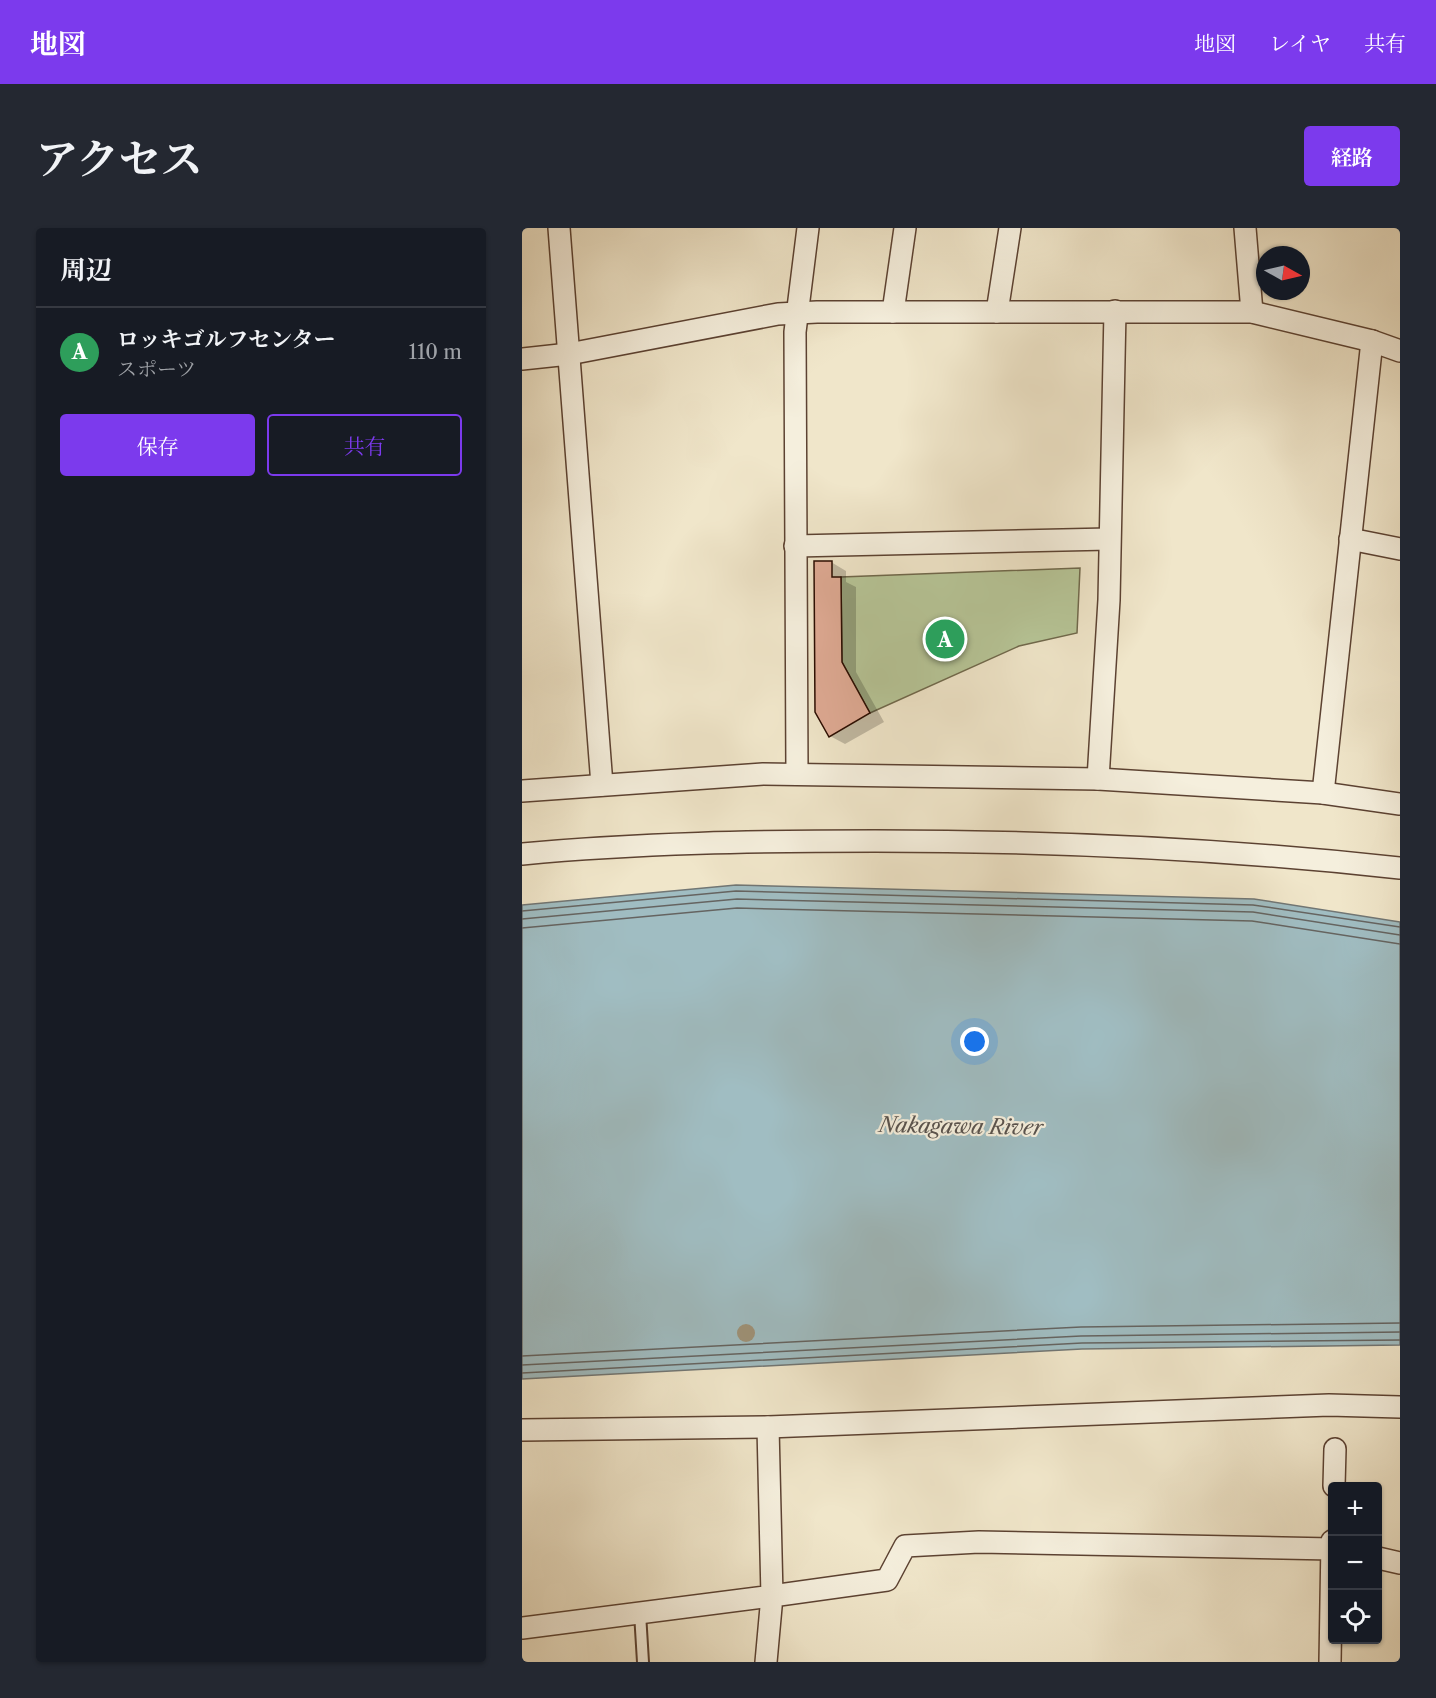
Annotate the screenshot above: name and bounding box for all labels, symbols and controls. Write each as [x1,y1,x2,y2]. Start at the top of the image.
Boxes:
text: 地図 [30,27,86,61]
text: 地図 [1194,31,1236,56]
text: レイヤ [1269,31,1331,56]
text: 共有 [1364,31,1406,56]
button: 経路 [1304,126,1400,186]
text: アクセス [36,133,203,185]
north arrow [1256,246,1310,300]
text: 周辺 [60,254,112,286]
text: ロッキゴルフセンター [117,326,335,353]
text: A [72,340,87,364]
text: 110 m [409,340,462,364]
text: スポーツ [117,357,196,381]
button: 保存 [60,414,255,476]
button: 共有 [267,414,462,476]
pin: A [926,616,964,662]
your location [960,1027,989,1056]
water label: Nakagawa River [877,1112,1045,1140]
map controls [1328,1482,1382,1644]
button: + [1328,1482,1382,1536]
button: − [1328,1536,1382,1590]
button: locate [1328,1590,1382,1644]

